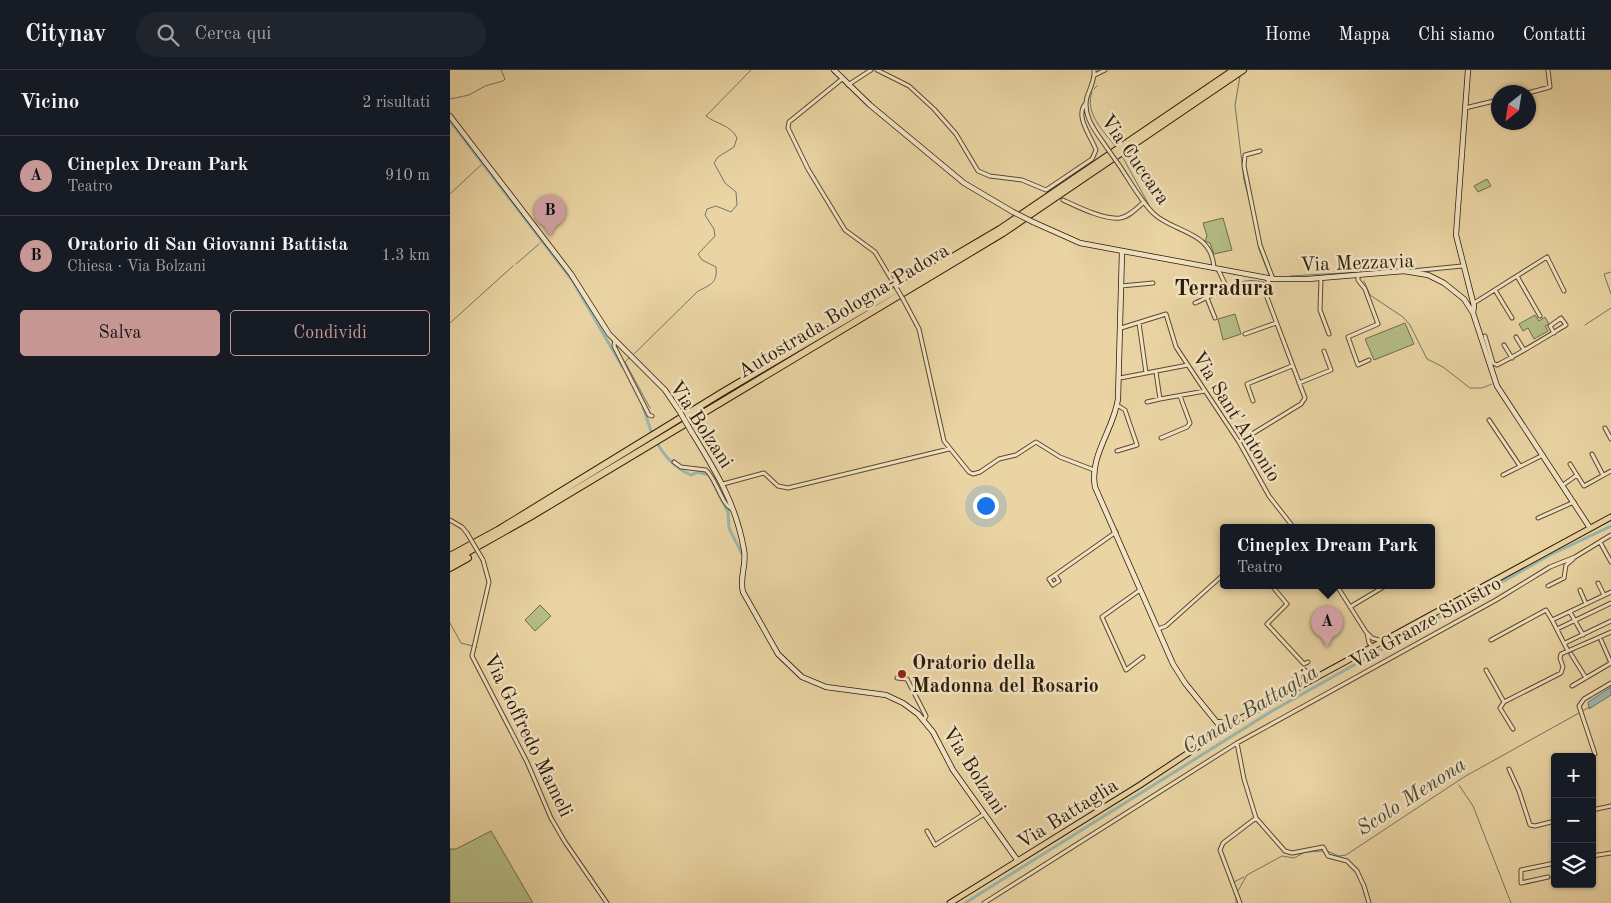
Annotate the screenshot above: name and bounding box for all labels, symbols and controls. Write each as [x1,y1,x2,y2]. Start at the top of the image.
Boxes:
search box [136,12,486,57]
icon: search [154,21,182,49]
text: Citynav [25,23,106,47]
text: Cerca qui [194,25,271,44]
text: Home [1265,26,1311,44]
text: Mappa [1339,26,1390,44]
text: Chi siamo [1418,26,1495,44]
text: Contatti [1523,26,1586,44]
north arrow [1491,85,1536,130]
text: Vicino [20,92,79,113]
text: 2 risultati [362,95,430,111]
street label: Via Cuccara [1096,111,1173,209]
text: Cineplex Dream Park [67,156,248,175]
text: A [30,168,42,184]
text: 910 m [385,168,430,184]
text: Teatro [67,179,113,195]
pin: B [534,195,566,236]
text: Oratorio di San Giovanni Battista [67,236,348,255]
street label: Autostrada Bologna-Padova [735,241,953,383]
text: B [30,248,42,264]
text: 1.3 km [381,248,430,264]
street label: Via Mezzavia [1300,252,1415,276]
text: Chiesa · Via Bolzani [67,259,206,275]
district label: Terradura [1174,278,1274,300]
button: Salva [20,310,220,356]
button: Condividi [230,310,430,356]
street label: Via Sant'Antonio [1187,348,1283,486]
street label: Via Bolzani [665,378,736,472]
your location [973,493,999,519]
popup [1220,524,1435,589]
text: Cineplex Dream Park [1237,537,1418,556]
text: Teatro [1237,560,1282,576]
street label: Via Granze Sinistro [1347,574,1505,674]
pin: A [1311,606,1343,647]
street label: Via Goffredo Mameli [479,651,575,821]
place label: Oratorio della Madonna del Rosario [912,654,1099,697]
water label: Canale Battaglia [1179,662,1322,759]
marker: Oratorio della Madonna del Rosario [896,668,908,680]
street label: Via Bolzani [938,724,1009,818]
map controls [1551,753,1596,888]
button: + [1551,753,1596,798]
water label: Scolo Menona [1353,754,1470,840]
street label: Via Battaglia [1014,776,1122,854]
button: − [1551,798,1596,843]
button: layers [1551,843,1596,888]

